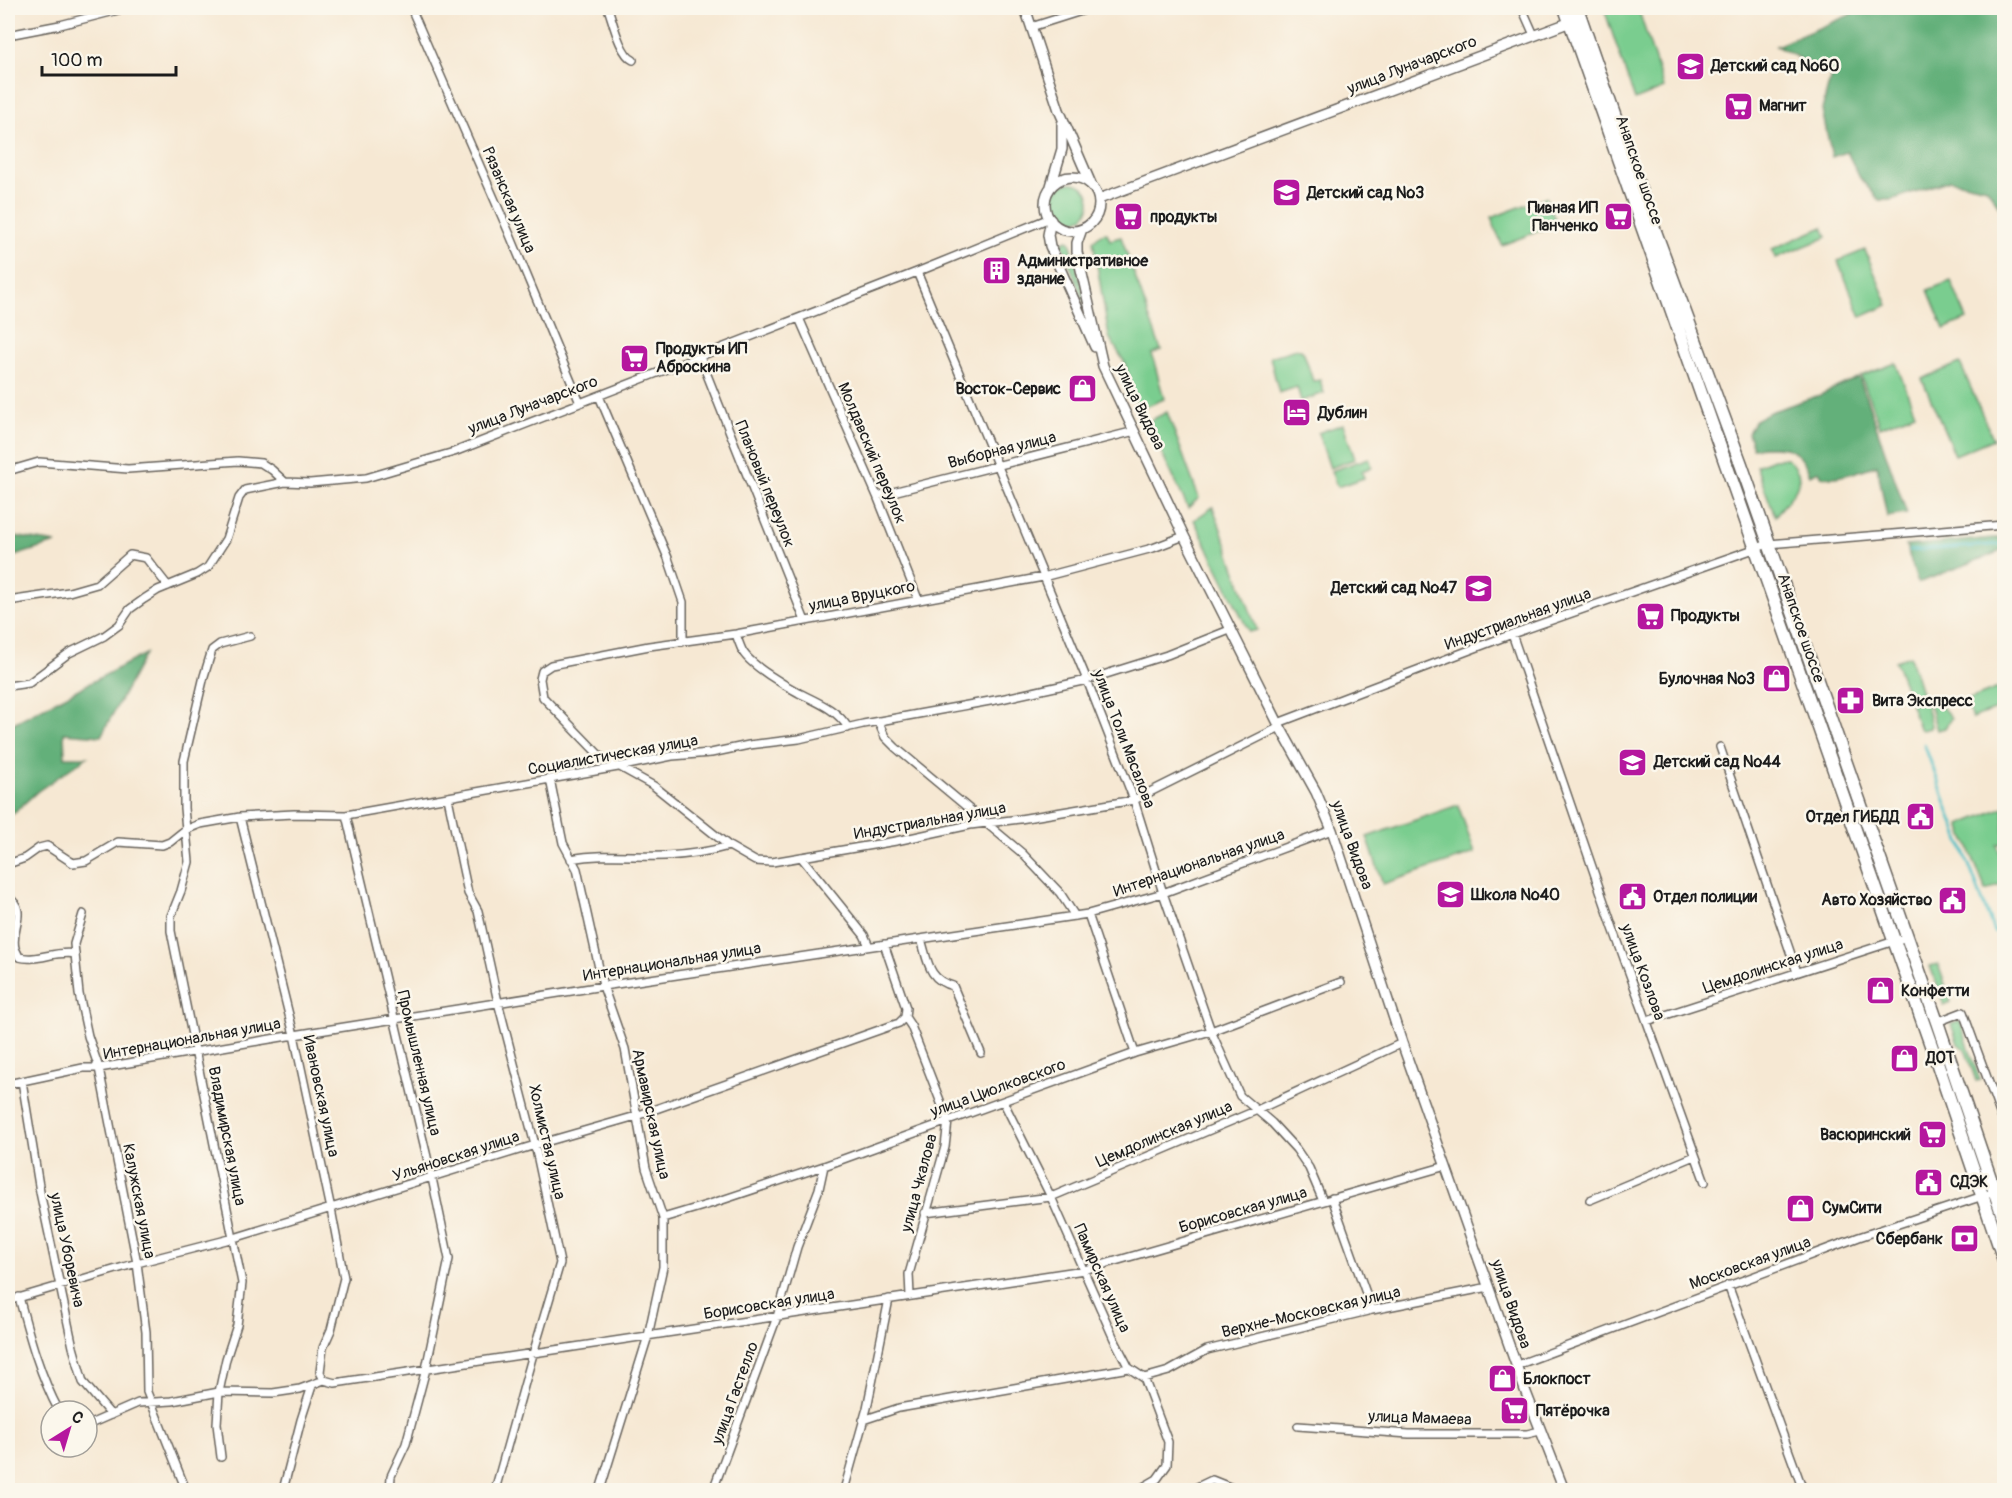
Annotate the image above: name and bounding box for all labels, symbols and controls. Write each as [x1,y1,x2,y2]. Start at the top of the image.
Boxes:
street label: улица Луначарского [1343,31,1480,99]
scale bar [42,39,176,77]
text: 100 m [51,49,103,72]
school or university icon: Детский сад №60 [1674,50,1706,82]
place label: Детский сад №60 [1710,56,1840,76]
supermarket icon: Магнит [1722,90,1754,122]
place label: Магнит [1759,96,1808,116]
street label: Анапское шоссе [1611,113,1667,227]
street label: Рязанская улица [478,144,540,256]
school or university icon: Детский сад №3 [1270,177,1302,209]
place label: Детский сад №3 [1306,183,1424,203]
place label: Пивная ИП Панченко [1528,198,1598,236]
supermarket icon: продукты [1113,201,1145,233]
supermarket icon: Пивная ИП Панченко [1603,201,1635,233]
place label: продукты [1150,207,1217,227]
place label: Административное здание [1017,251,1149,289]
building icon: Административное здание [980,254,1012,286]
place label: Продукты ИП Аброскина [656,339,748,377]
supermarket icon: Продукты ИП Аброскина [619,342,651,374]
street label: улица Видова [1110,360,1169,453]
street label: улица Луначарского [464,371,601,439]
shop icon: Восток-Сервис [1066,373,1098,405]
street label: Молдавский переулок [833,379,911,527]
place label: Восток-Сервис [955,379,1061,399]
hotel icon: Дублин [1281,397,1313,429]
place label: Дублин [1317,403,1367,423]
street label: Плановый переулок [730,418,800,550]
street label: Выборная улица [946,427,1058,473]
street label: Анапское шоссе [1773,571,1829,685]
school or university icon: Детский сад №47 [1462,572,1494,604]
street label: улица Вруцкого [806,576,917,616]
place label: Детский сад №47 [1330,578,1458,598]
street label: Индустриальная улица [1442,583,1594,655]
supermarket icon: Продукты [1634,600,1666,632]
place label: Продукты [1671,606,1740,626]
shop icon: Булочная №3 [1760,663,1792,695]
street label: улица Толи Масалова [1088,666,1160,811]
place label: Булочная №3 [1659,669,1755,689]
pharmacy icon: Вита Экспресс [1835,685,1867,717]
place label: Вита Экспресс [1872,691,1973,711]
street label: Социалистическая улица [526,730,700,780]
school or university icon: Детский сад №44 [1617,746,1649,778]
place label: Детский сад №44 [1653,752,1781,772]
street label: улица Видова [1326,797,1377,892]
street label: Индустриальная улица [852,798,1008,844]
public building icon: Отдел ГИБДД [1904,801,1936,833]
place label: Отдел ГИБДД [1805,807,1900,827]
street label: Интернациональная улица [1111,824,1287,902]
school or university icon: Школа №40 [1434,879,1466,911]
public building icon: Отдел полиции [1616,881,1648,913]
public building icon: Авто Хозяйство [1937,884,1969,916]
place label: Школа №40 [1470,885,1560,905]
place label: Отдел полиции [1653,887,1758,907]
place label: Авто Хозяйство [1821,890,1932,910]
street label: улица Козлова [1616,920,1670,1023]
street label: Цемдолинская улица [1700,934,1846,998]
street label: Интернациональная улица [582,938,762,986]
shop icon: Конфетти [1864,975,1896,1007]
place label: Конфетти [1901,981,1970,1001]
street label: Промышленная улица [393,988,445,1138]
street label: Интернациональная улица [102,1014,282,1064]
street label: Ивановская улица [298,1033,344,1159]
shop icon: ДОТ [1889,1042,1921,1074]
street label: Армавирская улица [627,1047,675,1181]
place label: ДОТ [1925,1048,1955,1068]
street label: улица Циолковского [927,1054,1069,1122]
street label: Владимирская улица [204,1065,250,1207]
street label: Холмистая улица [524,1083,570,1201]
street label: Цемдолинская улица [1093,1096,1235,1172]
supermarket icon: Васюринский [1916,1119,1948,1151]
place label: Васюринский [1820,1125,1911,1145]
street label: Ульяновская улица [390,1126,522,1186]
street label: улица Чкалова [896,1132,942,1235]
street label: Калужская улица [118,1142,160,1260]
public building icon: СДЭК [1913,1166,1945,1198]
place label: СДЭК [1950,1172,1988,1192]
street label: Борисовская улица [1177,1182,1309,1238]
street label: улица Уборевича [45,1190,89,1309]
shop icon: СумСити [1785,1192,1817,1224]
place label: СумСити [1822,1198,1882,1218]
street label: Памирская улица [1069,1221,1135,1335]
bank icon: Сбербанк [1948,1223,1980,1255]
place label: Сбербанк [1876,1229,1943,1249]
street label: Московская улица [1687,1232,1813,1294]
street label: улица Видова [1486,1256,1536,1351]
street label: Верхне-Московская улица [1220,1282,1402,1342]
street label: Борисовская улица [702,1284,836,1324]
street label: улица Гастелло [707,1339,763,1448]
shop icon: Блокпост [1486,1363,1518,1395]
place label: Блокпост [1523,1369,1591,1389]
supermarket icon: Пятёрочка [1499,1395,1531,1427]
north arrow [39,1399,99,1459]
place label: Пятёрочка [1536,1401,1610,1421]
street label: улица Мамаева [1367,1406,1472,1430]
text: С [67,1407,87,1429]

